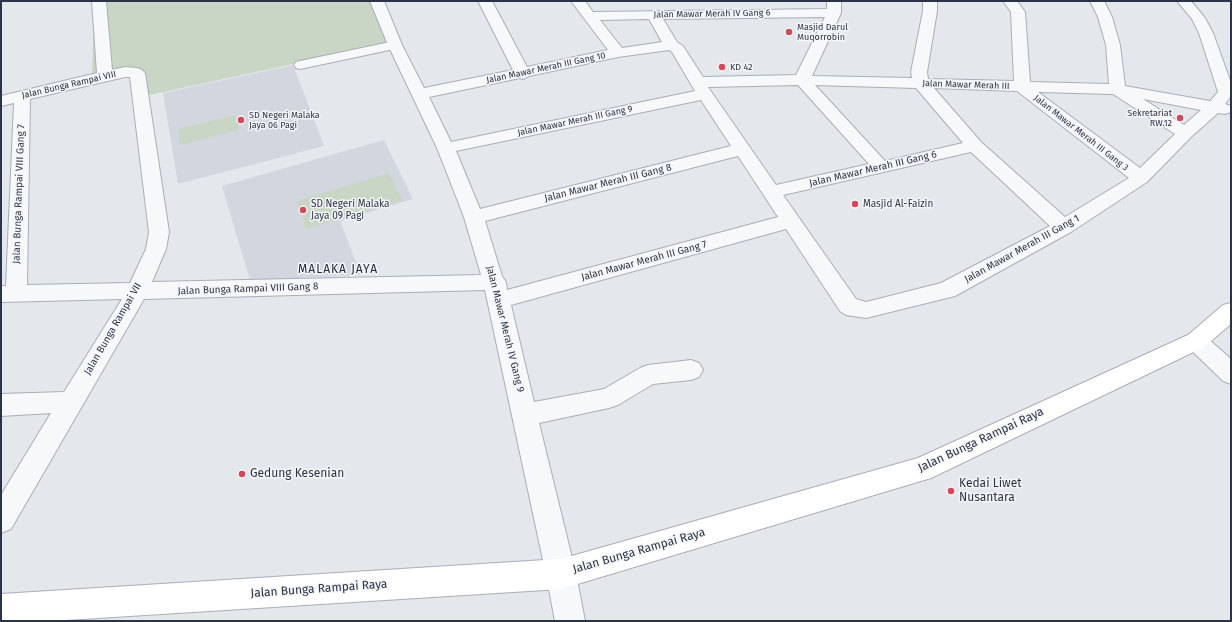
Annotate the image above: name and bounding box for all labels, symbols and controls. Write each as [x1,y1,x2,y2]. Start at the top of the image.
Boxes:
street label: Jalan Mawar Merah IV Gang 6 [653,8,771,20]
place label: Masjid Darul Muqorrobin [797,22,848,43]
marker: Masjid Darul Muqorrobin [784,27,794,37]
street label: Jalan Mawar Merah III Gang 10 [485,50,607,86]
marker: KD 42 [717,62,727,72]
place label: KD 42 [730,62,753,72]
street label: Jalan Bunga Rampai VIII [21,69,117,101]
street label: Jalan Mawar Merah III [922,78,1010,92]
street label: Jalan Mawar Merah III Gang 3 [1032,93,1130,173]
street label: Jalan Mawar Merah III Gang 9 [517,104,633,138]
place label: Sekretariat RW.12 [1127,108,1172,129]
place label: SD Negeri Malaka Jaya 06 Pagi [249,110,320,131]
marker: Sekretariat RW.12 [1175,113,1185,123]
marker: SD Negeri Malaka Jaya 06 Pagi [236,115,246,125]
street label: Jalan Bunga Rampai VIII Gang 7 [11,124,27,264]
street label: Jalan Mawar Merah III Gang 6 [808,148,938,190]
street label: Jalan Mawar Merah III Gang 8 [543,161,673,205]
place label: SD Negeri Malaka Jaya 09 Pagi [311,198,389,222]
place label: Masjid Al-Faizin [863,198,933,210]
marker: Masjid Al-Faizin [850,199,860,209]
marker: SD Negeri Malaka Jaya 09 Pagi [298,205,308,215]
street label: Jalan Mawar Merah III Gang 1 [963,212,1081,286]
street label: Jalan Mawar Merah III Gang 7 [580,238,708,284]
district label: MALAKA JAYA [298,263,378,277]
street label: Jalan Mawar Merah IV Gang 9 [483,265,527,393]
street label: Jalan Bunga Rampai VII [82,281,144,377]
street label: Jalan Bunga Rampai VIII Gang 8 [177,281,319,297]
street label: Jalan Bunga Rampai Raya [916,405,1046,475]
place label: Gedung Kesenian [250,467,344,481]
marker: Gedung Kesenian [237,469,247,479]
place label: Kedai Liwet Nusantara [959,477,1022,505]
marker: Kedai Liwet Nusantara [946,486,956,496]
street label: Jalan Bunga Rampai Raya [571,525,707,577]
street label: Jalan Bunga Rampai Raya [250,577,388,601]

